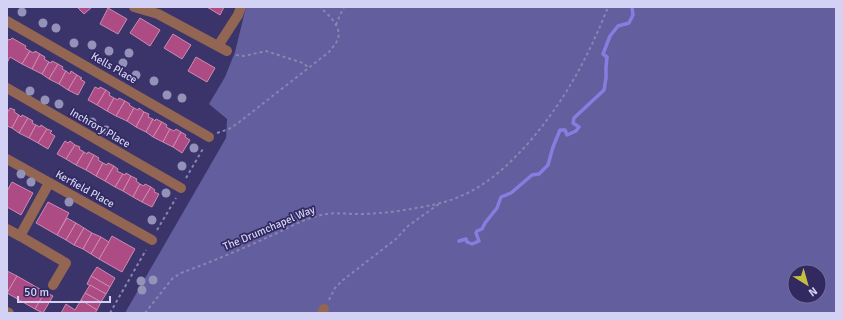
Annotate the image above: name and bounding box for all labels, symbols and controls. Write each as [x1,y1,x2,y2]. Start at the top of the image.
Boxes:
street label: Kells Place [89,50,139,86]
street label: Inchrory Place [68,105,132,151]
street label: Kerfield Place [53,168,117,210]
street label: The Drumchapel Way [221,202,318,253]
north arrow [787,264,827,304]
scale bar [18,278,110,304]
text: N [806,284,820,299]
text: 50 m [24,285,49,300]

